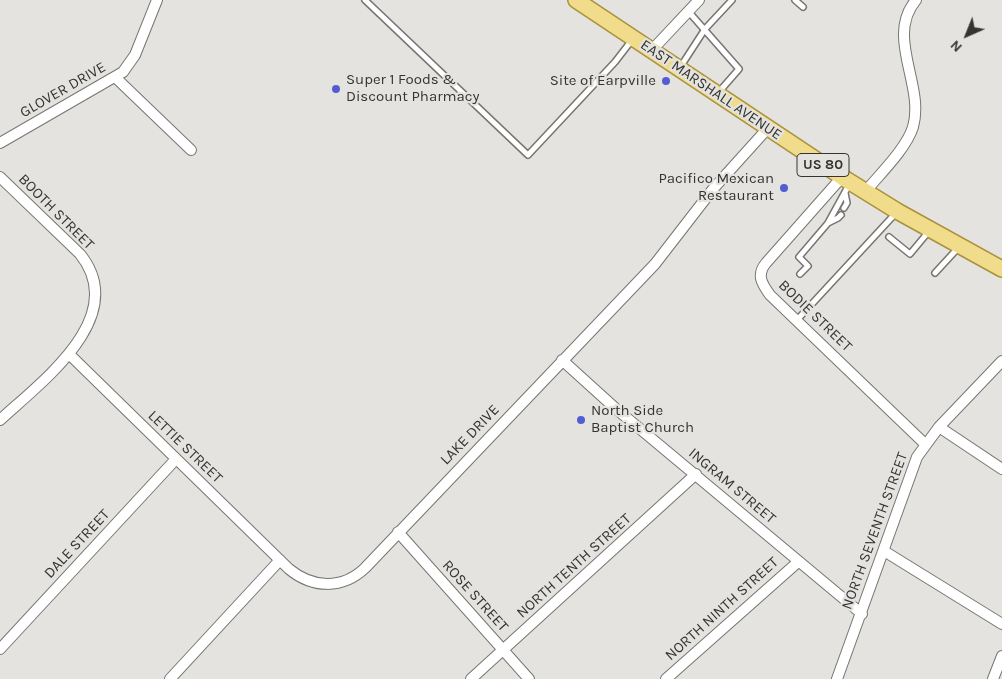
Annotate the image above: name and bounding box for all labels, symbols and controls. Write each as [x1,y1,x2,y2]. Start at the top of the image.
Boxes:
north arrow [942,10,992,60]
street label: EAST MARSHALL AVENUE [637,36,785,144]
text: N [947,37,966,56]
street label: GLOVER DRIVE [17,58,109,122]
place label: Super 1 Foods & Discount Pharmacy [346,71,480,106]
place label: Site of Earpville [550,72,656,90]
marker: Site of Earpville [660,75,672,87]
marker: Super 1 Foods & Discount Pharmacy [330,83,342,95]
road number: US 80 [797,154,849,176]
street label: BOOTH STREET [14,170,98,254]
place label: Pacifico Mexican Restaurant [659,170,774,205]
marker: Pacifico Mexican Restaurant [778,182,790,194]
street label: BODIE STREET [774,276,856,356]
street label: LAKE DRIVE [437,401,503,469]
place label: North Side Baptist Church [591,402,694,437]
street label: LETTIE STREET [144,407,226,487]
marker: North Side Baptist Church [575,414,587,426]
street label: INGRAM STREET [685,444,779,528]
street label: NORTH SEVENTH STREET [838,450,912,612]
street label: DALE STREET [41,506,113,582]
street label: NORTH TENTH STREET [513,510,635,622]
street label: NORTH NINTH STREET [662,553,782,665]
street label: ROSE STREET [438,557,512,635]

